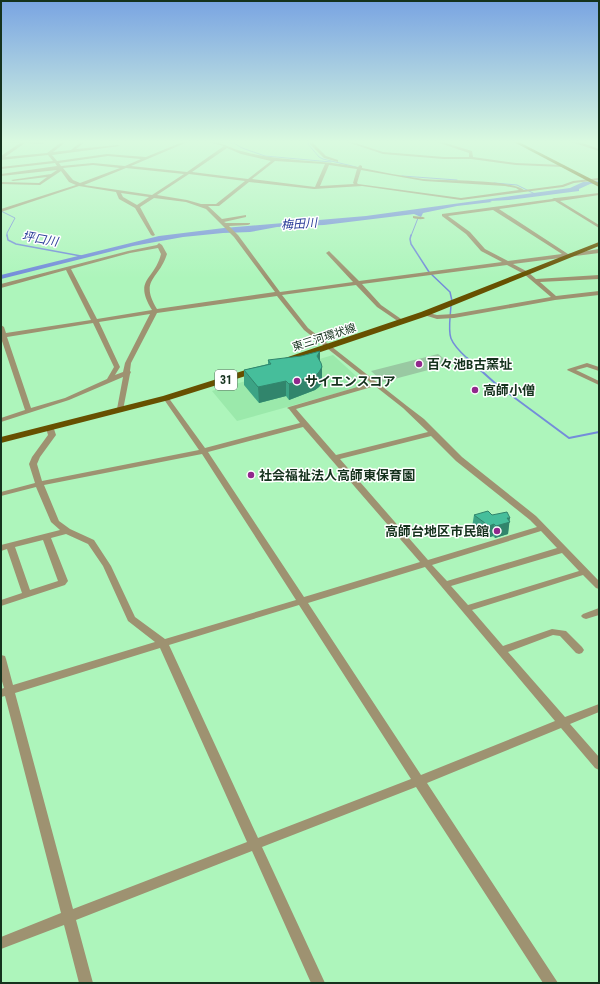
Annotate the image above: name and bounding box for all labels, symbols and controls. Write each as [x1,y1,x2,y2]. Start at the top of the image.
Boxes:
water label: 梅田川 [281,216,319,232]
water label: 坪口川 [21,229,61,249]
street label: 東三河環状線 [291,321,358,354]
place label: 百々池B古窯址 [427,357,512,372]
marker: 百々池B古窯址 [414,359,424,369]
road number: 31 [215,370,237,390]
place label: サイエンスコア [305,374,396,389]
marker: サイエンスコア [292,376,302,386]
place label: 高師小僧 [483,383,535,398]
marker: 高師小僧 [470,385,480,395]
place label: 社会福祉法人高師東保育園 [259,468,415,483]
marker: 社会福祉法人高師東保育園 [246,470,256,480]
place label: 高師台地区市民館 [385,524,489,539]
marker: 高師台地区市民館 [492,526,502,536]

